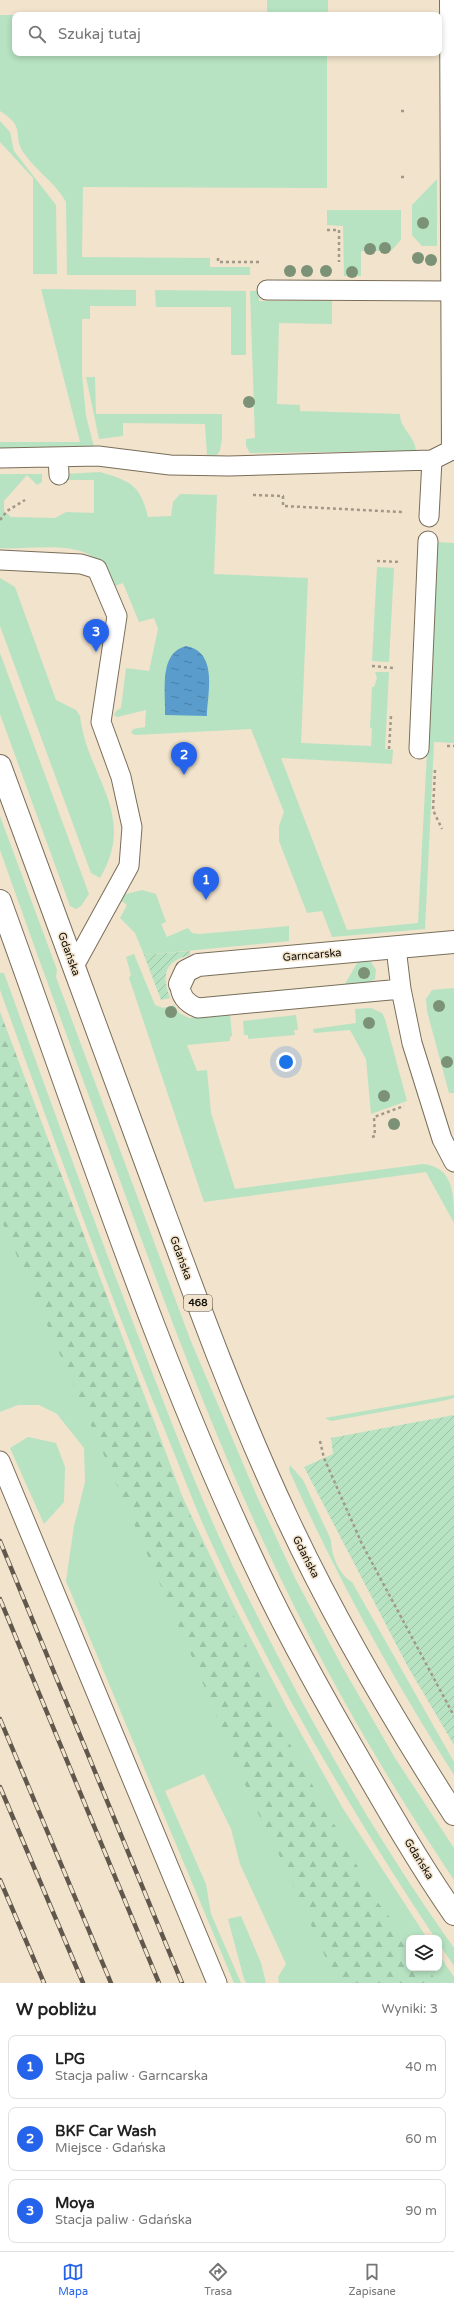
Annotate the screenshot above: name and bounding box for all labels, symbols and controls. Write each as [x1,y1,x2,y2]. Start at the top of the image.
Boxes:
search box [12,12,442,56]
icon: search [26,23,48,45]
text: Szukaj tutaj [58,25,141,43]
pin: 3 [83,619,109,652]
pin: 2 [171,742,197,775]
pin: 1 [193,867,219,900]
street label: Gdańska [55,930,83,978]
street label: Garncarska [282,946,342,964]
your location [276,1052,296,1072]
street label: Gdańska [167,1234,195,1282]
road number: 468 [184,1295,212,1311]
street label: Gdańska [290,1534,322,1580]
street label: Gdańska [401,1836,437,1882]
map controls [406,1935,442,1971]
button: layers [406,1935,442,1971]
text: W pobliżu [16,1999,97,2020]
text: Wyniki: 3 [382,2001,438,2017]
text: LPG [55,2050,85,2068]
text: 1 [26,2059,34,2075]
text: 40 m [405,2059,437,2075]
text: Stacja paliw · Garncarska [55,2068,208,2084]
text: BKF Car Wash [55,2122,156,2140]
text: 2 [26,2131,34,2147]
text: 60 m [405,2131,437,2147]
text: Miejsce · Gdańska [55,2140,166,2156]
text: Moya [55,2194,95,2212]
text: 3 [26,2203,34,2219]
text: 90 m [405,2203,437,2219]
text: Stacja paliw · Gdańska [55,2212,192,2228]
tab: Mapa [58,2261,88,2298]
tab: Trasa [204,2261,232,2298]
tab: Zapisane [349,2261,396,2298]

